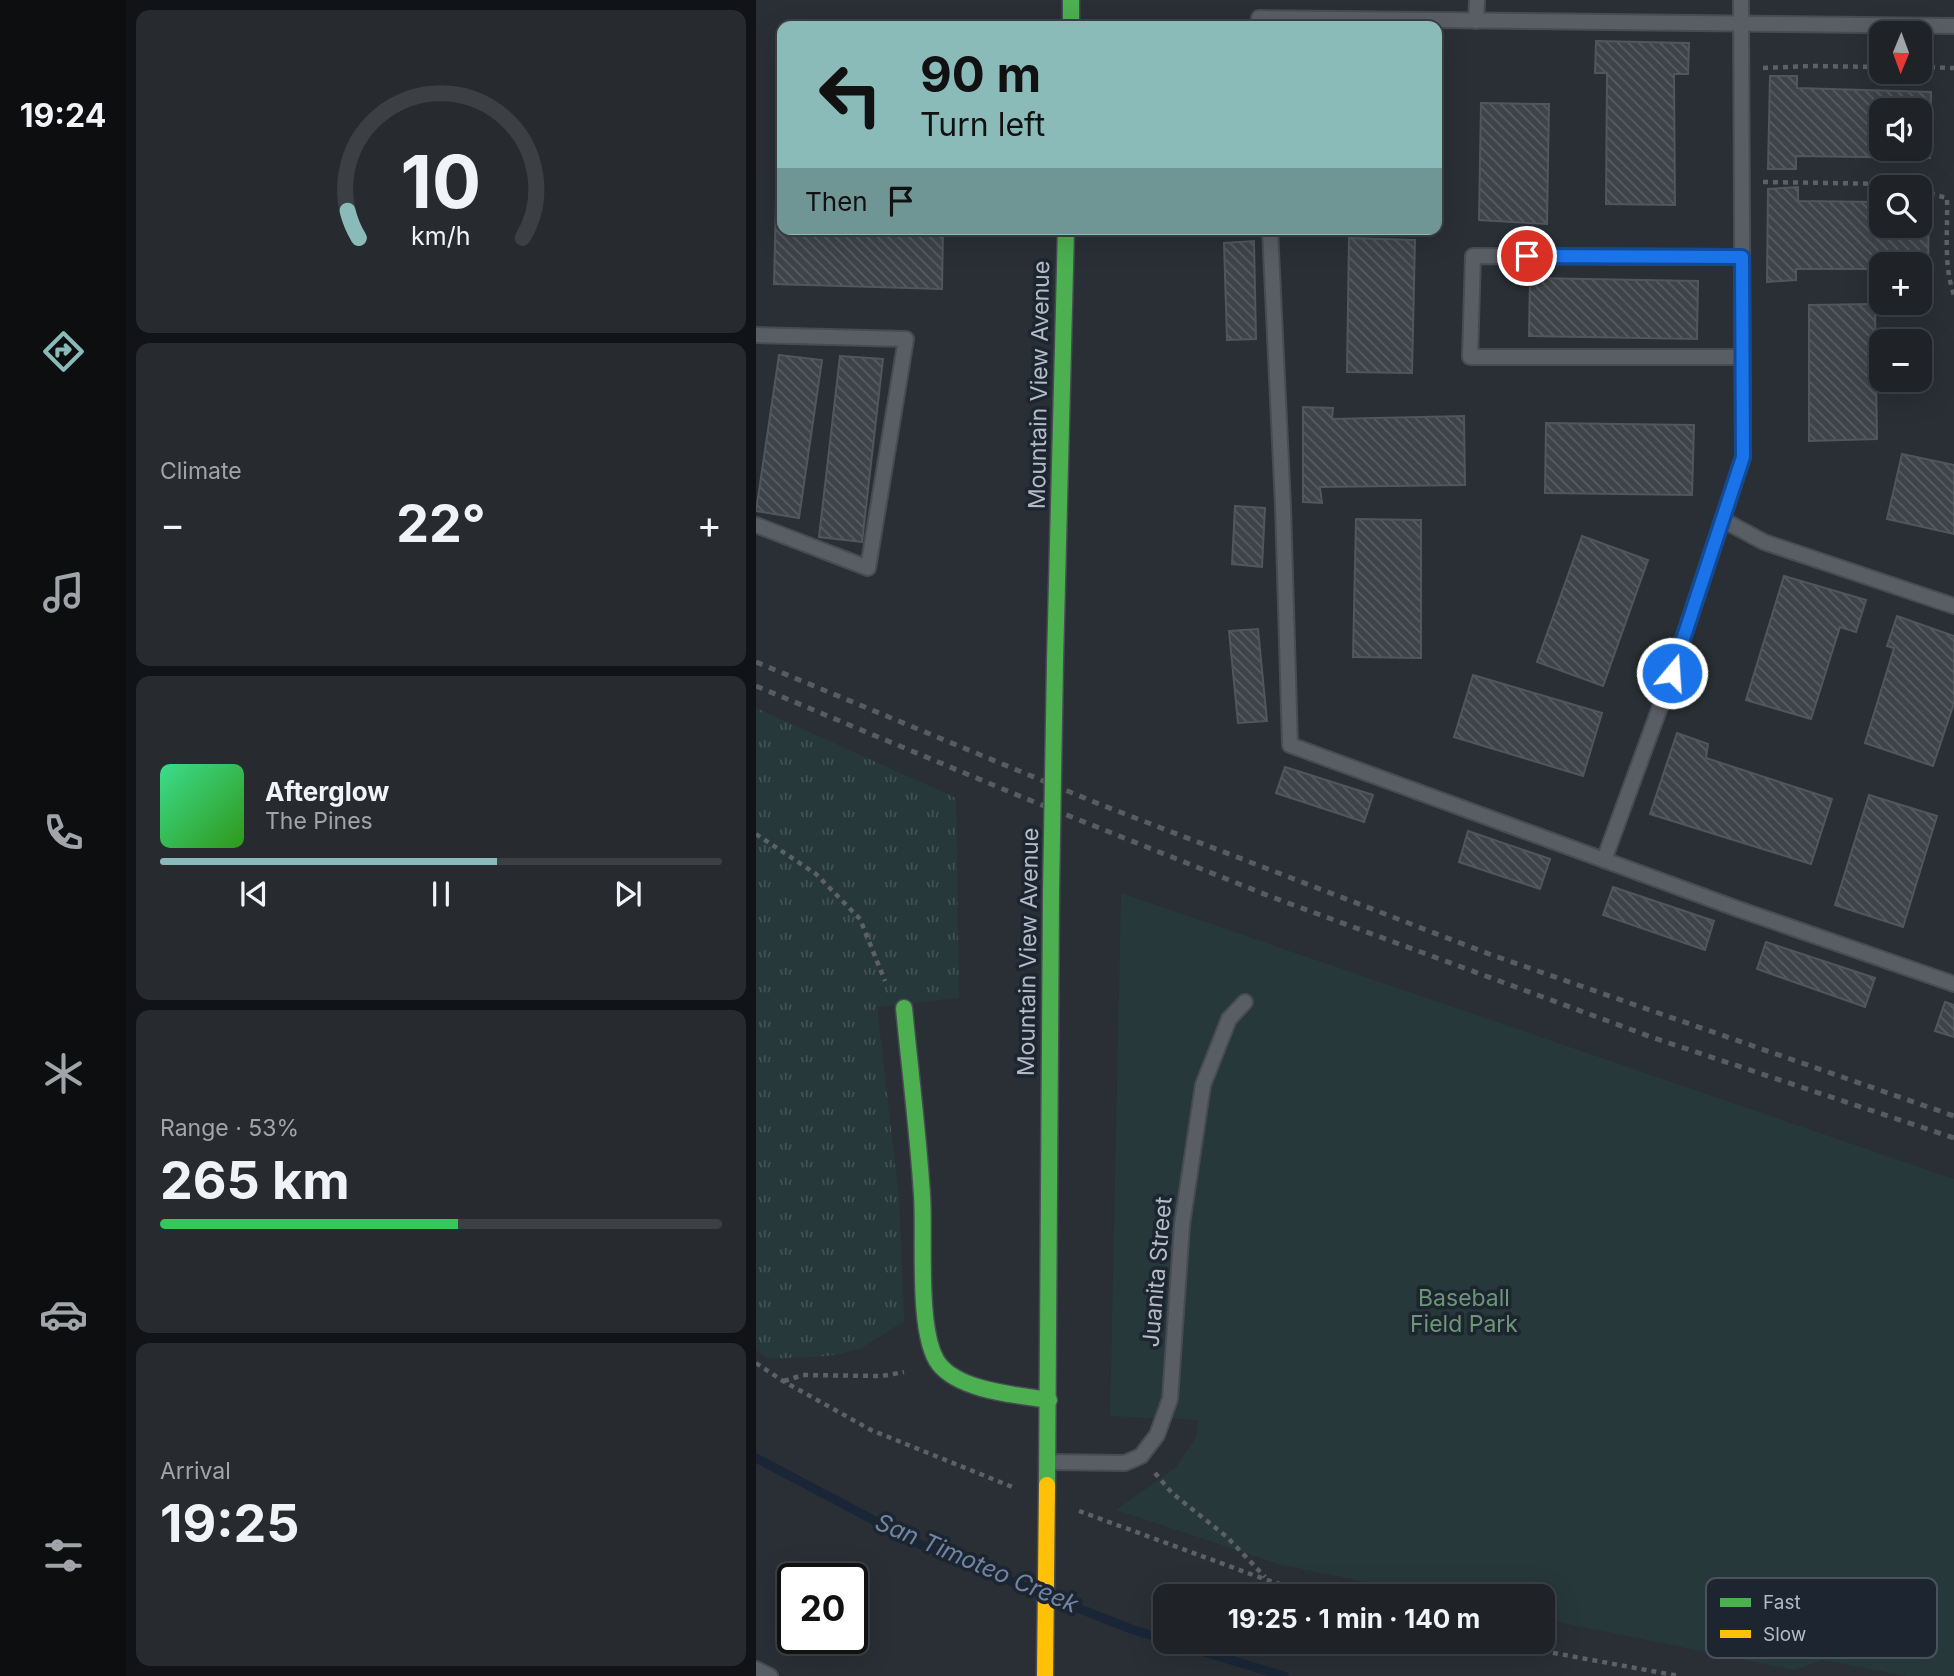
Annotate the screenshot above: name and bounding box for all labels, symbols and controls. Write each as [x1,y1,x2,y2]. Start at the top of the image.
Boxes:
north arrow [1869,21,1932,84]
map controls [1869,21,1932,392]
text: 90 m [920,45,1041,104]
icon: left [805,49,896,140]
text: 19:24 [20,96,106,135]
button: sound [1869,98,1932,161]
text: Turn left [920,105,1045,144]
text: 10 [401,137,481,226]
button: search [1869,175,1932,238]
icon: arrive [882,182,920,220]
text: Then [805,186,868,217]
text: km/h [411,220,471,250]
pin [1497,226,1557,286]
icon: arrive [1508,237,1546,275]
button: + [1869,252,1932,315]
street label: Mountain View Avenue [1023,261,1055,509]
icon: directions [39,327,88,376]
button: − [1869,329,1932,392]
text: Climate [160,457,242,485]
text: 22° [396,492,486,555]
text: − [160,501,185,547]
text: + [697,501,722,547]
icon: music [39,568,88,617]
position arrow [1635,636,1709,710]
text: Afterglow [265,776,389,807]
text: The Pines [265,807,373,835]
icon: phone [39,808,88,857]
street label: Mountain View Avenue [1012,828,1044,1076]
icon: previous [235,875,273,913]
icon: pause [422,875,460,913]
icon: next [609,875,647,913]
icon: climate [39,1049,88,1098]
text: Range · 53% [160,1114,299,1142]
text: 265 km [160,1149,350,1212]
street label: Juanita Street [1136,1195,1178,1348]
park label: Baseball Field Park [1410,1284,1518,1338]
icon: car [39,1290,88,1339]
text: Arrival [160,1457,231,1485]
text: 19:25 [160,1492,300,1555]
water label: San Timoteo Creek [871,1507,1083,1619]
icon: filters [39,1531,88,1580]
speed limit sign: 20 [777,1563,868,1654]
legend [1706,1578,1937,1658]
text: Fast [1763,1591,1801,1614]
text: 19:25 · 1 min · 140 m [1228,1603,1480,1634]
text: Slow [1763,1623,1806,1646]

